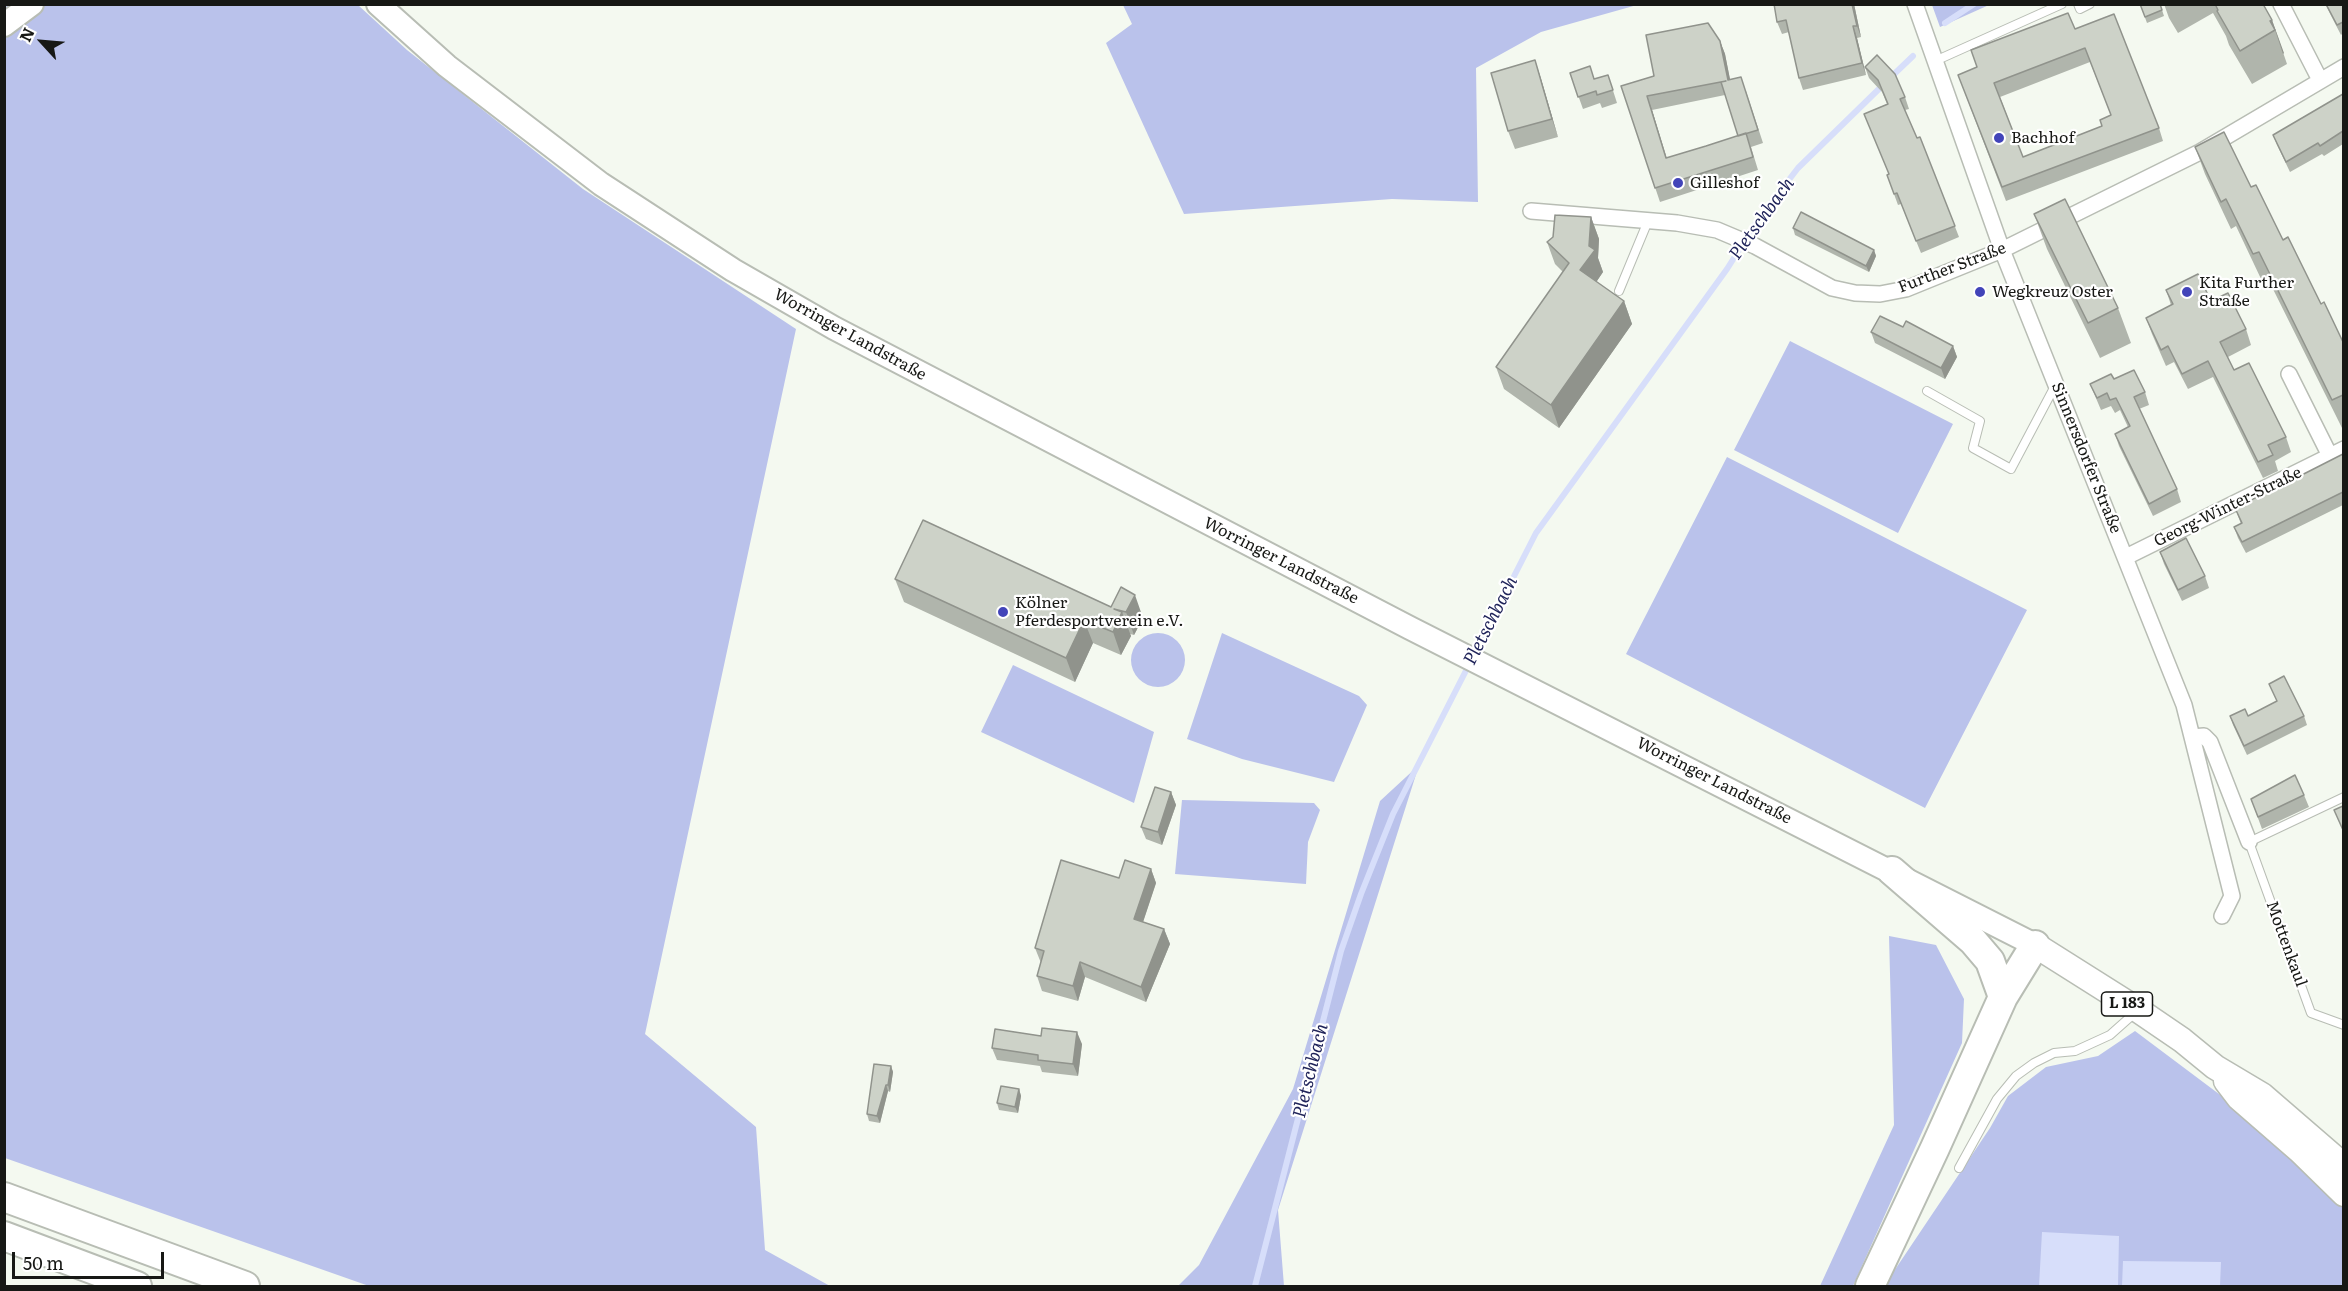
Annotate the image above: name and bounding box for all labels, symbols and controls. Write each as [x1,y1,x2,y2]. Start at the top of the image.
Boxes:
north arrow [12,12,72,72]
text: N [12,23,40,45]
place label: Bachhof [2011,128,2075,148]
marker: Bachhof [1992,131,2006,145]
place label: Gilleshof [1690,173,1759,193]
water label: Pletschbach [1725,174,1799,264]
marker: Gilleshof [1671,176,1685,190]
street label: Further Straße [1895,239,2009,297]
place label: Kita Further Straße [2199,273,2294,311]
place label: Wegkreuz Oster [1992,282,2113,302]
street label: Worringer Landstraße [770,285,930,385]
marker: Wegkreuz Oster [1973,285,1987,299]
marker: Kita Further Straße [2180,285,2194,299]
street label: Sinnersdorfer Straße [2047,380,2125,536]
street label: Georg-Winter-Straße [2151,463,2305,551]
street label: Worringer Landstraße [1200,514,1362,608]
water label: Pletschbach [1459,573,1523,669]
place label: Kölner Pferdesportverein e.V. [1015,593,1184,631]
marker: Kölner Pferdesportverein e.V. [996,605,1010,619]
street label: Worringer Landstraße [1633,734,1795,828]
street label: Mottenkaul [2262,898,2310,990]
road number: L 183 [2102,992,2152,1016]
water label: Pletschbach [1289,1022,1333,1120]
scale bar [15,1240,166,1278]
text: 50 m [23,1249,64,1276]

